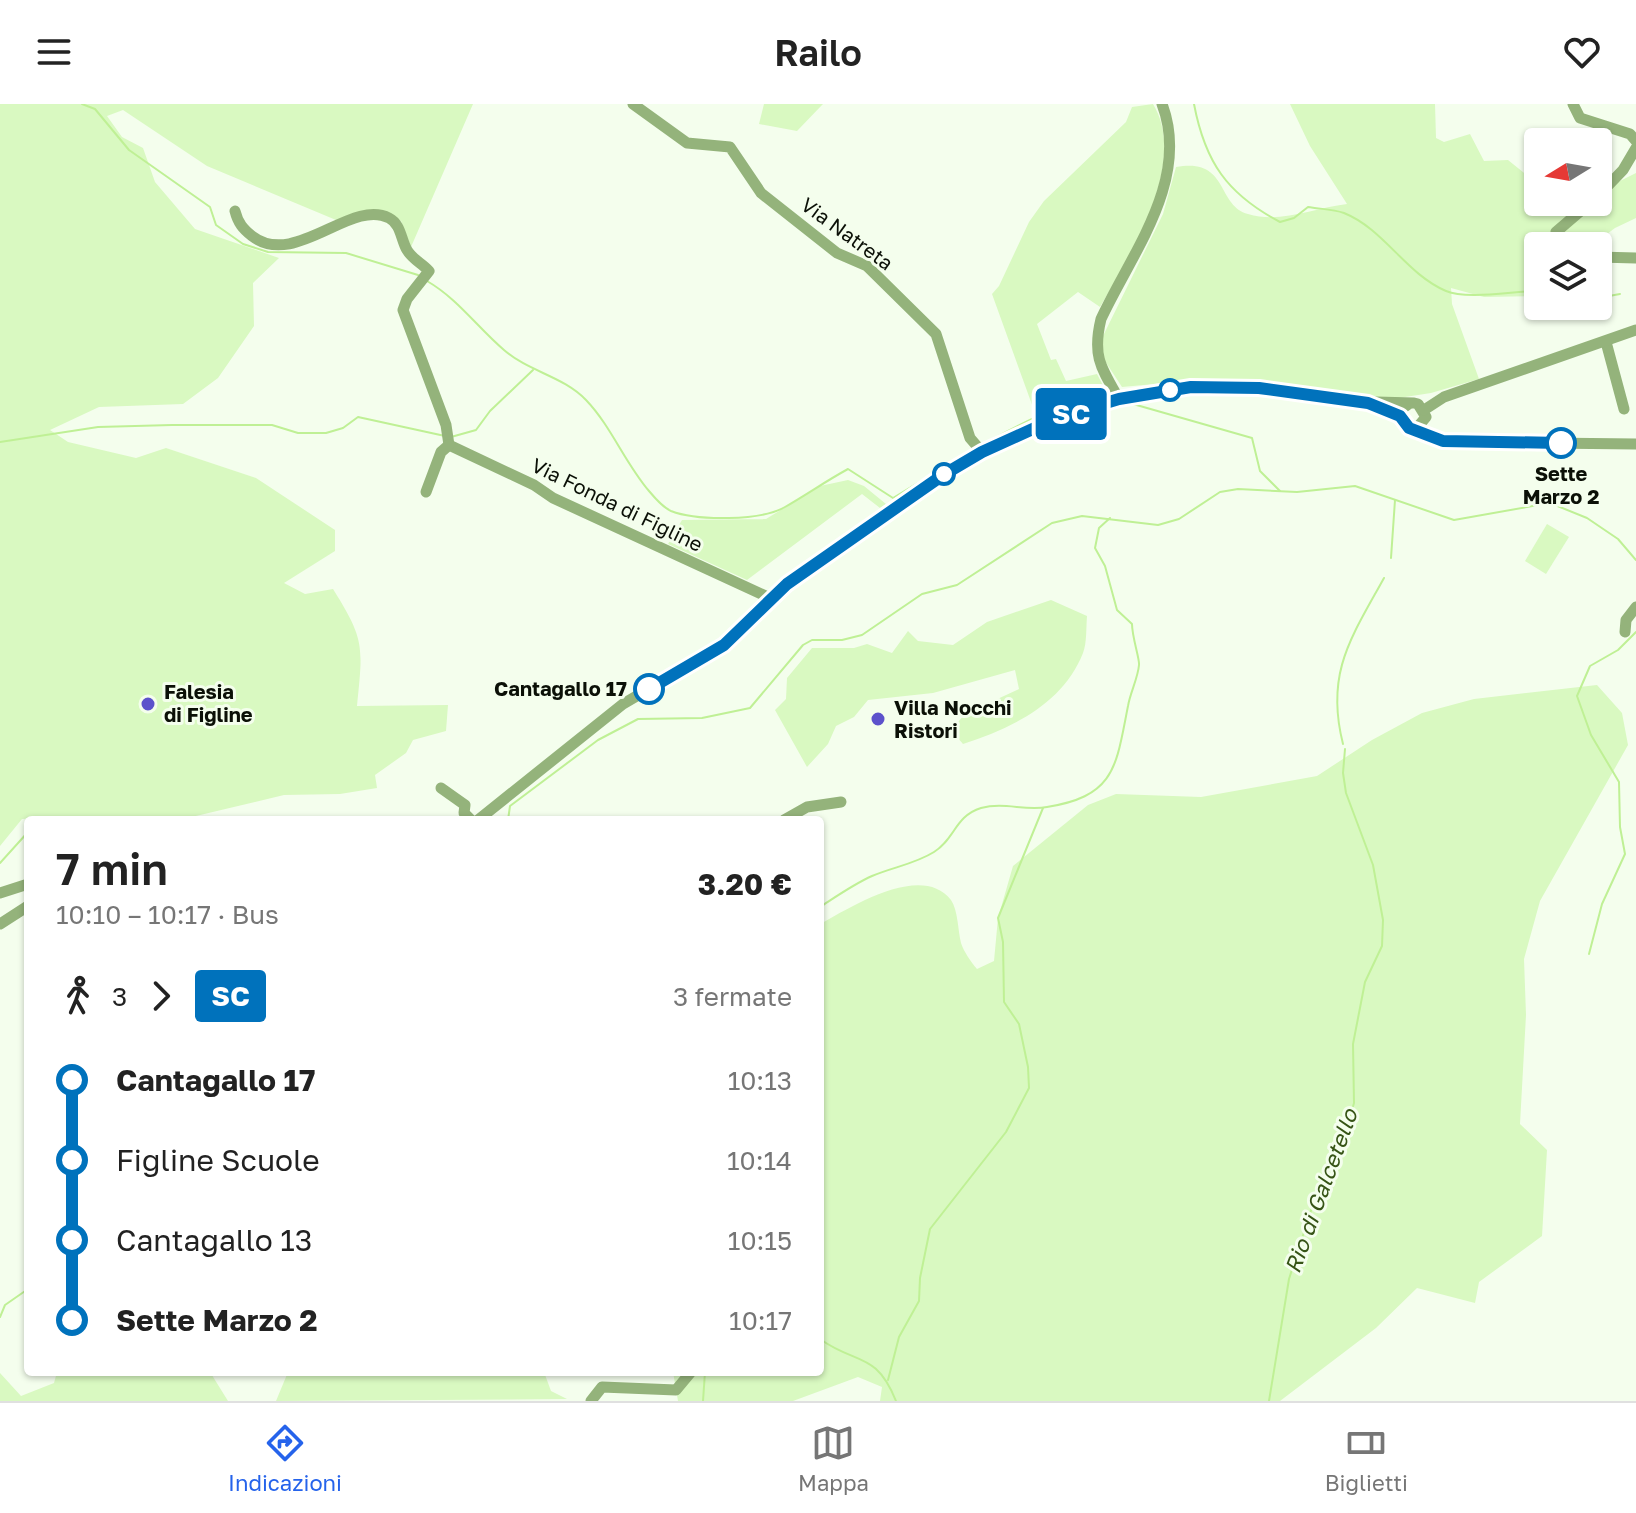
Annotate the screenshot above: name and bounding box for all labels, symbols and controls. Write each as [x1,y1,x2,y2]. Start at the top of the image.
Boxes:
icon: menu [32,30,76,74]
icon: heart [1560,30,1604,74]
text: Railo [774,31,862,74]
north arrow [1524,128,1612,216]
map controls [1524,128,1612,320]
street label: Via Natreta [797,192,898,275]
button: layers [1524,232,1612,320]
unlabelled marker [1159,379,1181,401]
line badge: SC [1035,388,1107,440]
text: SC [1052,397,1090,430]
marker: Sette Marzo 2 [1546,428,1576,458]
street label: Via Fonda di Figline [528,452,707,556]
place label: Sette Marzo 2 [1523,461,1599,508]
unlabelled marker [933,463,955,485]
marker: Cantagallo 17 [634,674,664,704]
place label: Cantagallo 17 [494,676,627,700]
place label: Falesia di Figline [164,679,253,726]
marker: Falesia di Figline [139,695,157,713]
place label: Villa Nocchi Ristori [894,695,1011,742]
marker: Villa Nocchi Ristori [869,710,887,728]
text: 7 min [56,842,168,895]
text: 3.20 € [698,866,792,902]
text: 10:10 – 10:17 · Bus [56,899,279,930]
icon: walk [56,974,100,1018]
icon: forward [139,974,183,1018]
text: SC [211,979,250,1012]
text: 3 [112,981,127,1012]
text: 3 fermate [673,981,792,1012]
text: Cantagallo 17 [116,1062,315,1098]
text: 10:13 [728,1065,792,1096]
water label: Rio di Galcetello [1278,1103,1363,1277]
text: Figline Scuole [116,1142,320,1178]
text: 10:14 [727,1145,792,1176]
text: Cantagallo 13 [116,1222,312,1258]
text: 10:15 [728,1225,792,1256]
text: Sette Marzo 2 [116,1302,318,1338]
text: 10:17 [729,1305,792,1336]
tab: Indicazioni [228,1421,342,1496]
tab: Mappa [798,1421,869,1496]
tab: Biglietti [1325,1421,1408,1496]

